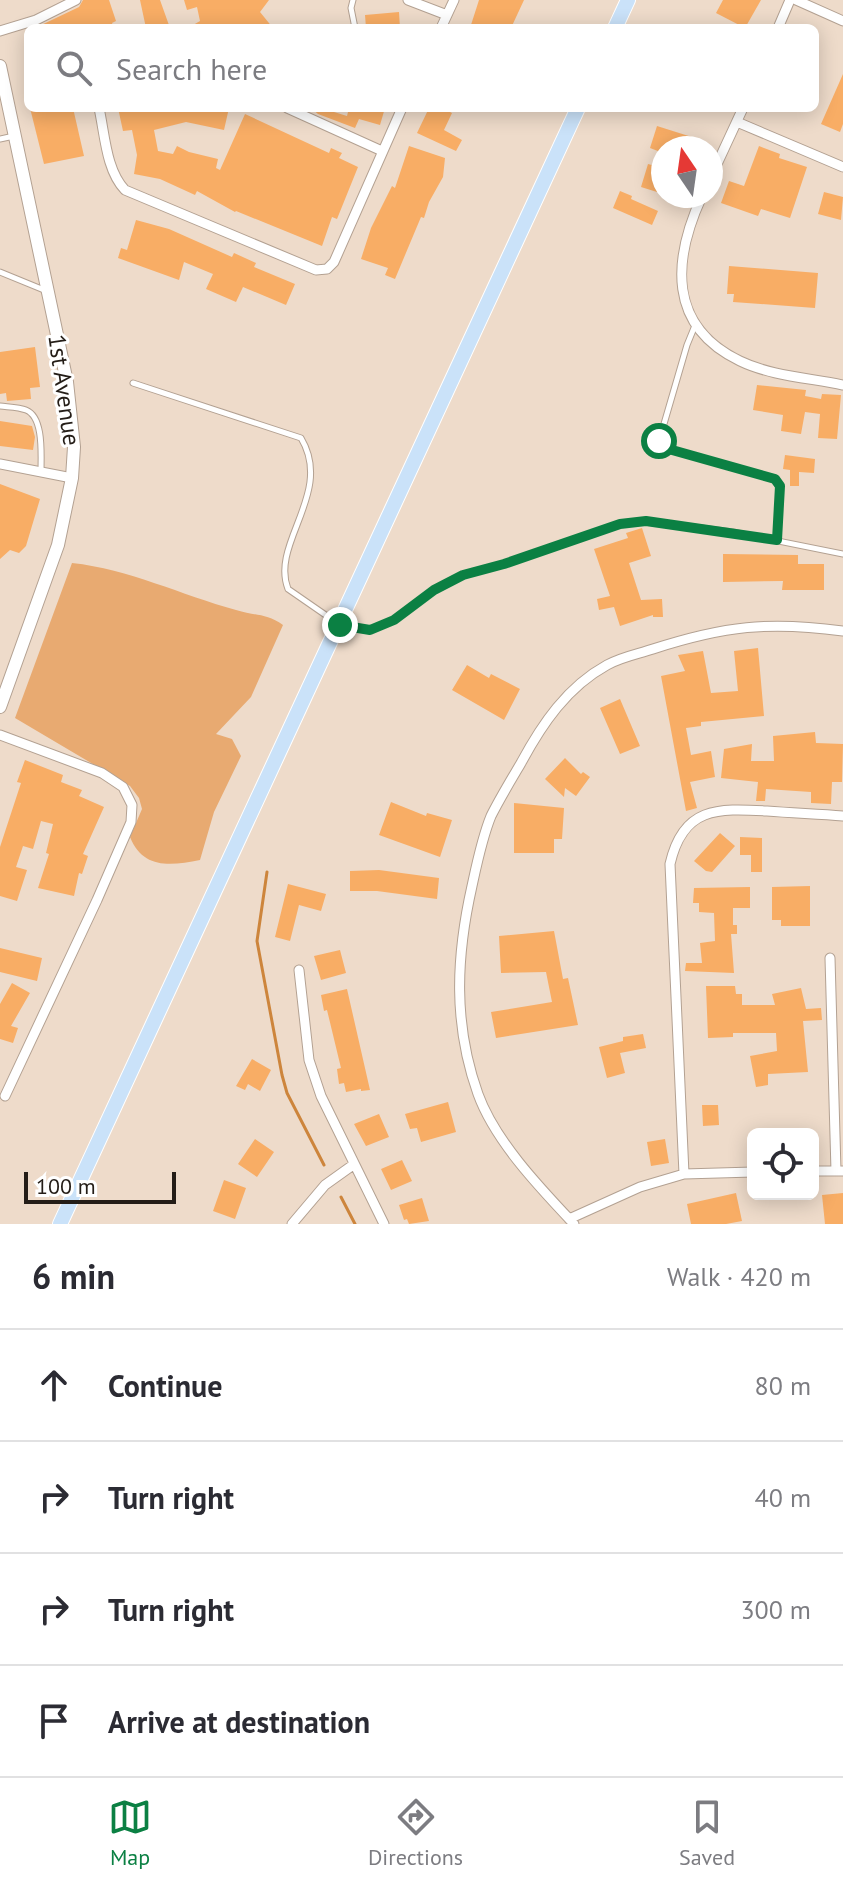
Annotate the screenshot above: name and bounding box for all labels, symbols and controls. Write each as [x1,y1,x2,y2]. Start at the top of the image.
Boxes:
search box [24,24,819,112]
icon: search [52,46,96,90]
text: Search here [116,49,267,88]
north arrow [651,136,723,208]
street label: 1st Avenue [41,332,88,448]
route start [641,423,677,459]
route end [322,607,358,643]
map controls [747,1128,819,1200]
button: locate [747,1128,819,1200]
scale bar [24,1168,176,1204]
text: 100 m [36,1172,96,1200]
text: 6 min [32,1254,115,1298]
text: Walk · 420 m [667,1260,811,1293]
icon: ahead [32,1363,76,1407]
text: Continue [108,1366,222,1405]
text: 80 m [755,1369,811,1402]
icon: right [32,1475,76,1519]
text: Turn right [108,1478,234,1517]
text: 40 m [755,1481,811,1514]
icon: right [32,1587,76,1631]
text: Turn right [108,1590,234,1629]
text: 300 m [740,1593,811,1626]
icon: arrive [32,1699,76,1743]
text: Arrive at destination [108,1702,370,1741]
tab: Map [108,1795,152,1871]
tab: Directions [368,1795,463,1871]
tab: Saved [679,1795,735,1871]

